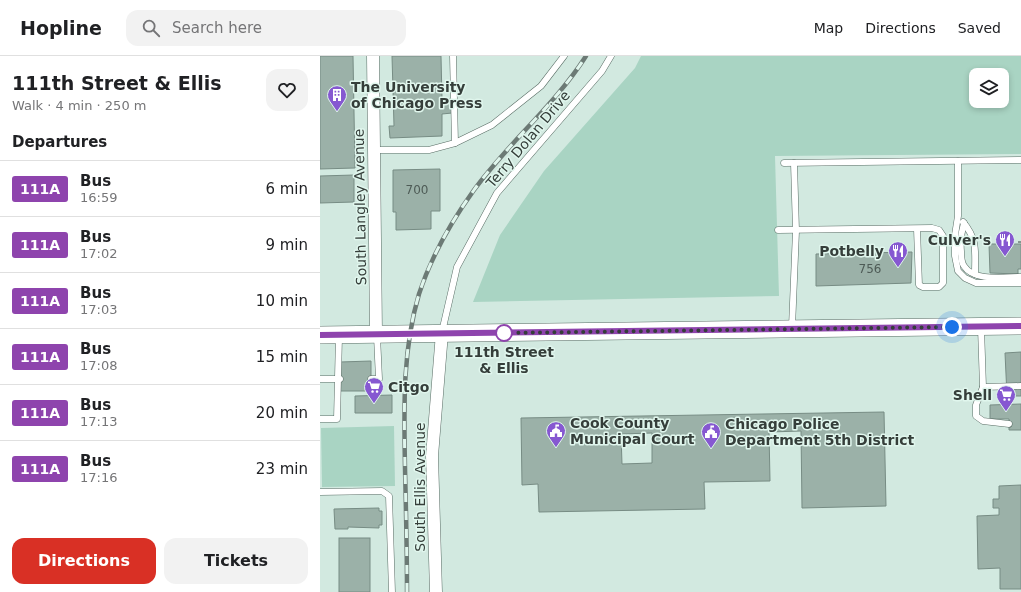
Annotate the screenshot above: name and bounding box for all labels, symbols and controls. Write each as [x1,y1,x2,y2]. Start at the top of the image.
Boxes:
search box [126,10,406,46]
text: Hopline [20,17,102,39]
icon: search [140,17,162,39]
text: Search here [172,19,262,37]
text: Map [814,20,843,36]
text: Directions [865,20,936,36]
text: Saved [958,20,1001,36]
map controls [969,68,1009,108]
button: layers [969,68,1009,108]
button: heart [266,69,308,111]
text: 111th Street & Ellis [12,72,222,94]
place label: The University of Chicago Press [351,79,482,111]
building icon: The University of Chicago Press [326,84,348,112]
street label: Terry Dolan Drive [482,87,573,191]
text: Walk · 4 min · 250 m [12,98,146,113]
street label: South Langley Avenue [351,129,369,285]
text: Departures [12,133,107,151]
text: Bus [80,172,111,190]
text: 6 min [265,180,308,198]
text: 111A [20,181,60,197]
house number: 700 [406,183,428,197]
text: 16:59 [80,190,118,205]
text: Bus [80,228,111,246]
restaurant icon: Culver's [994,229,1016,257]
place label: Culver's [928,232,991,248]
text: 9 min [265,236,308,254]
text: 111A [20,237,60,253]
restaurant icon: Potbelly [887,240,909,268]
place label: Potbelly [819,243,884,259]
text: 17:02 [80,246,118,261]
house number: 756 [859,262,881,276]
text: Bus [80,284,111,302]
text: 10 min [256,292,308,310]
text: 111A [20,293,60,309]
text: 17:03 [80,302,118,317]
your location [942,317,962,337]
marker: 111th Street & Ellis [495,324,513,342]
text: Bus [80,340,111,358]
place label: 111th Street & Ellis [454,344,554,376]
text: 15 min [256,348,308,366]
text: 111A [20,349,60,365]
text: 17:08 [80,358,118,373]
supermarket icon: Citgo [363,376,385,404]
place label: Citgo [388,379,430,395]
supermarket icon: Shell [995,384,1017,412]
place label: Shell [953,387,992,403]
text: Bus [80,396,111,414]
text: 20 min [256,404,308,422]
text: 111A [20,405,60,421]
text: 17:13 [80,414,118,429]
place label: Cook County Municipal Court [570,415,695,447]
place label: Chicago Police Department 5th District [725,416,915,448]
public building icon: Cook County Municipal Court [545,420,567,448]
public building icon: Chicago Police Department 5th District [700,421,722,449]
street label: South Ellis Avenue [412,422,428,552]
text: Bus [80,452,111,470]
text: 23 min [256,460,308,478]
text: 111A [20,461,60,477]
text: 17:16 [80,470,118,485]
button: Directions [12,538,156,584]
button: Tickets [164,538,308,584]

